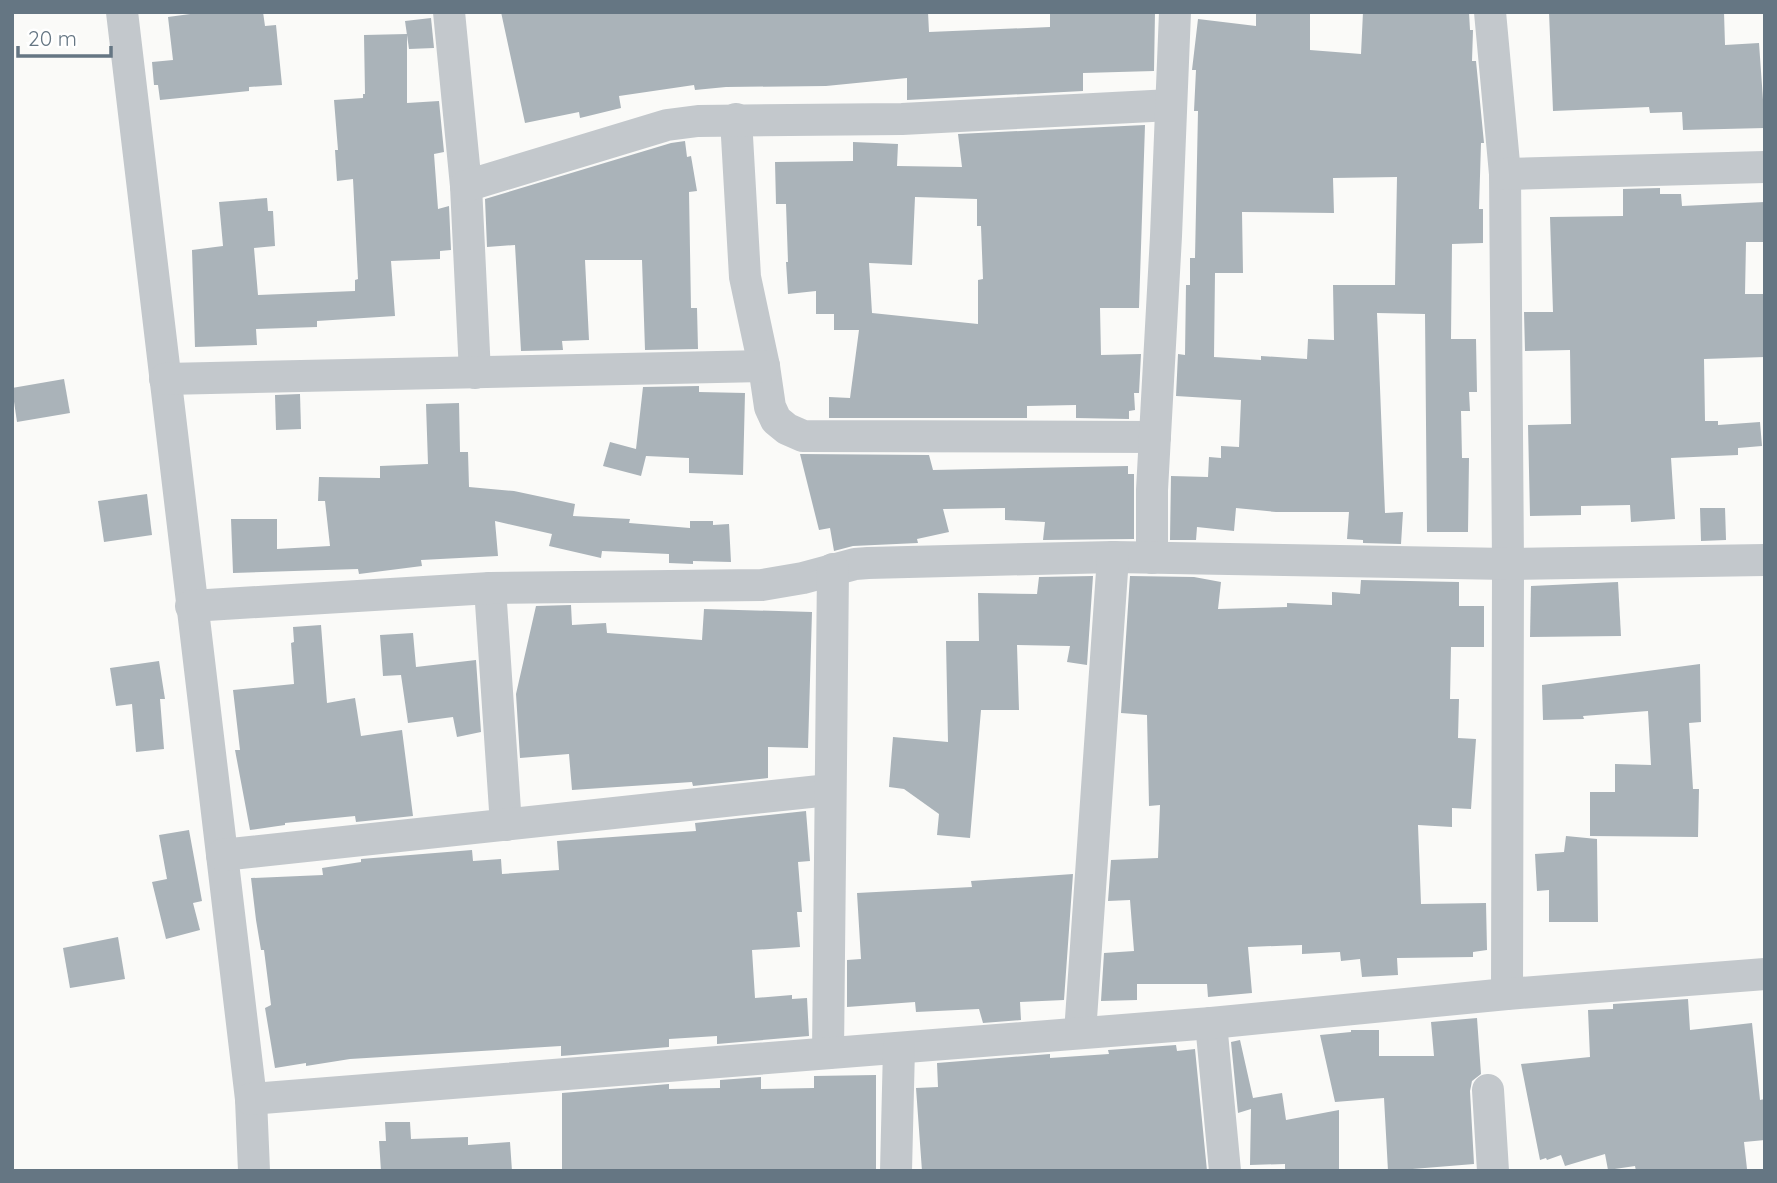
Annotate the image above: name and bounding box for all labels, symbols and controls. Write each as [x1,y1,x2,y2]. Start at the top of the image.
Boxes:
scale bar [18,14,110,58]
text: 20 m [28,25,77,51]

